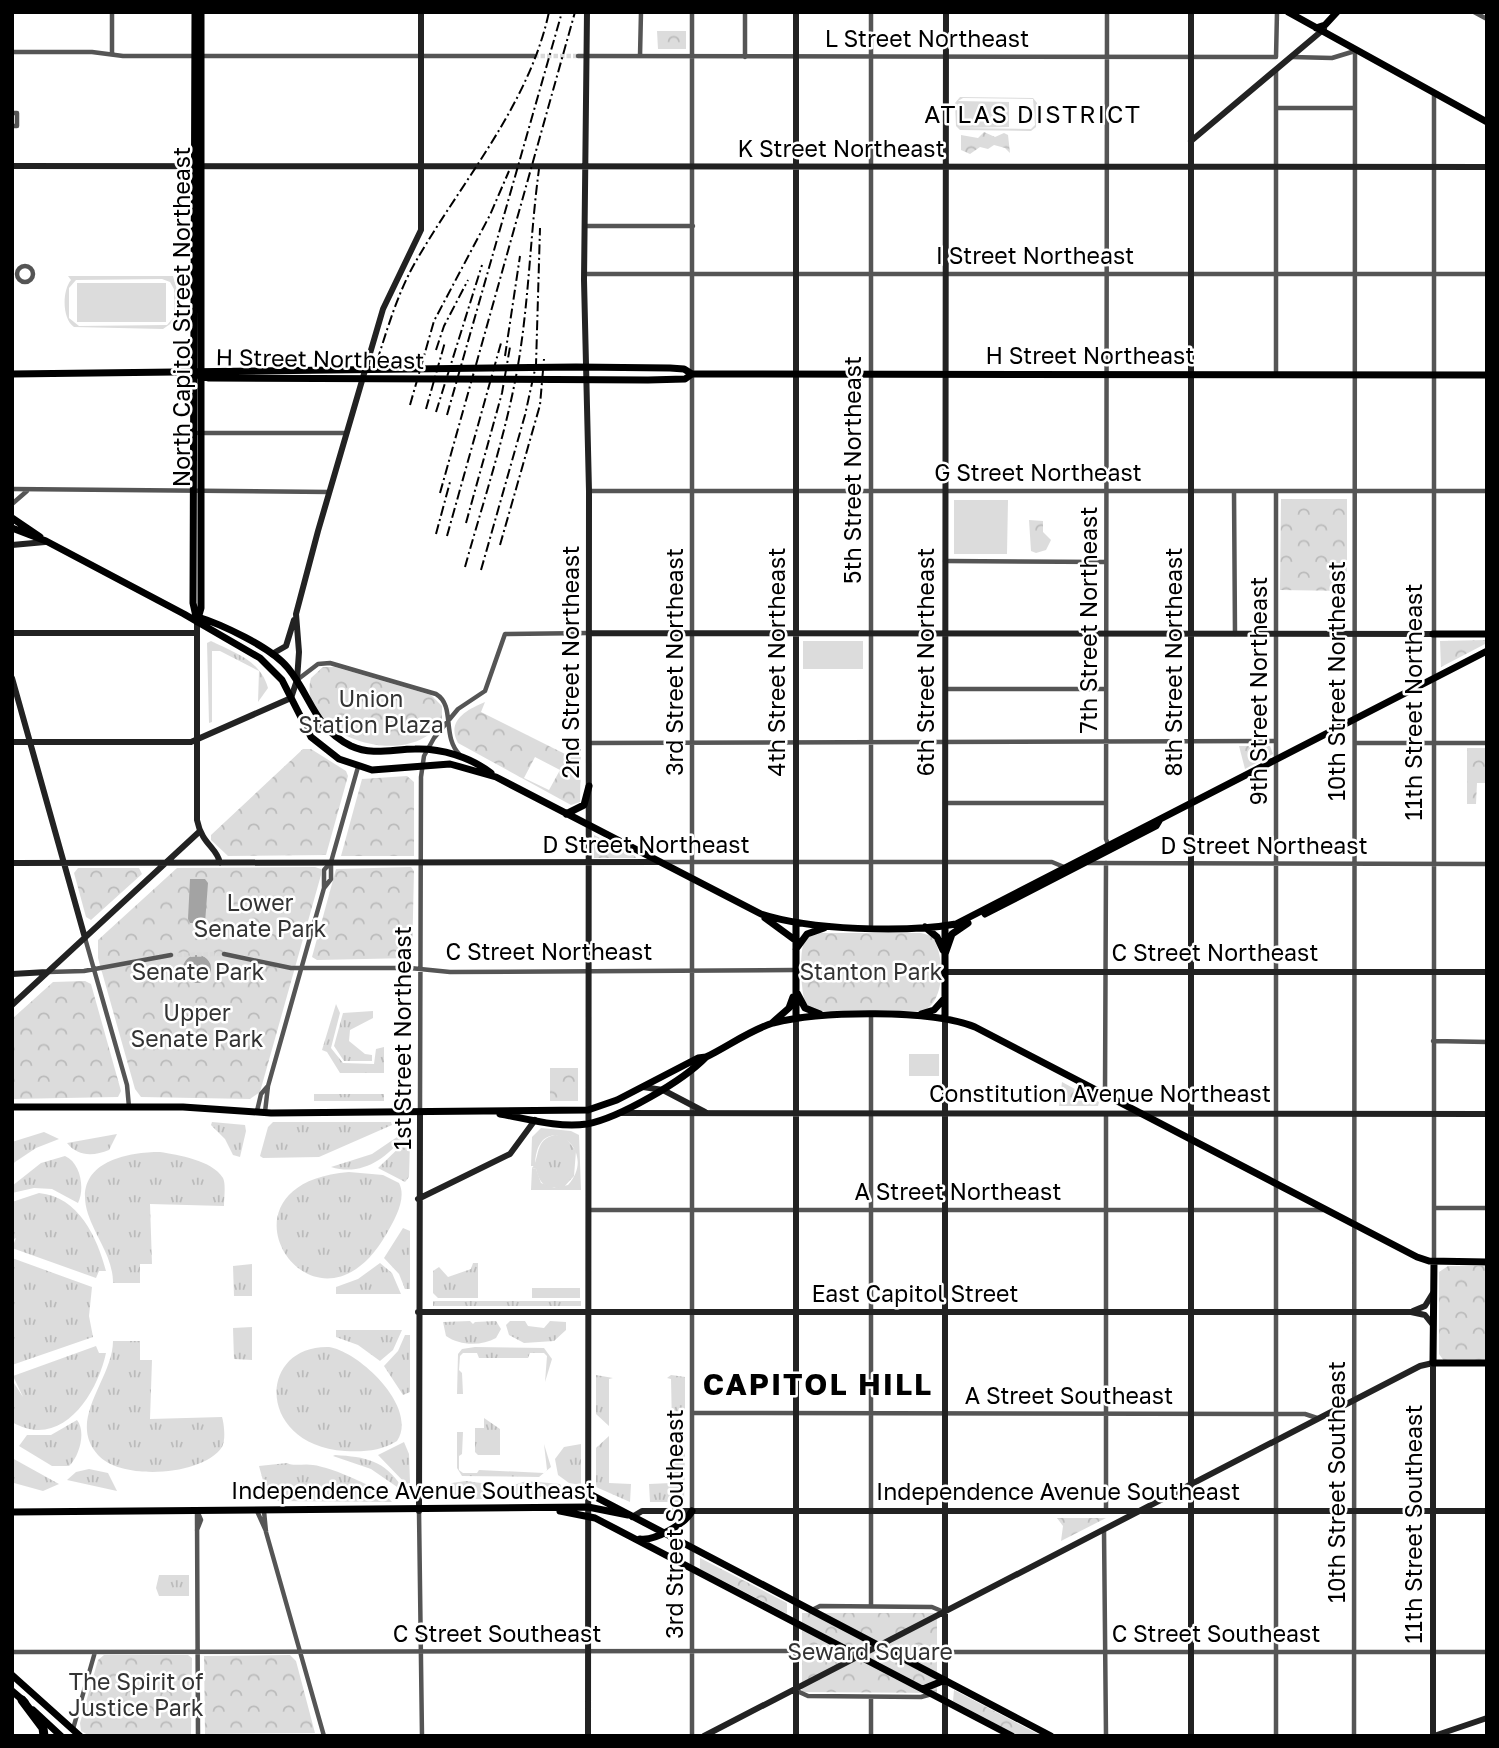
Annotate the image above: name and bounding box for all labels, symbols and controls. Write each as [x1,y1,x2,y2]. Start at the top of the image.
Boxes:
street label: L Street Northeast [825,24,1029,52]
district label: ATLAS DISTRICT [924,99,1142,128]
street label: K Street Northeast [737,134,945,162]
street label: North Capitol Street Northeast [167,147,195,487]
street label: I Street Northeast [936,241,1134,269]
street label: H Street Northeast [986,341,1194,369]
street label: H Street Northeast [215,342,425,374]
street label: 5th Street Northeast [838,356,866,584]
street label: G Street Northeast [934,458,1142,486]
street label: 7th Street Northeast [1074,507,1102,733]
street label: 2nd Street Northeast [556,546,584,779]
street label: 3rd Street Northeast [660,548,688,776]
street label: 4th Street Northeast [762,548,790,776]
street label: 6th Street Northeast [911,548,939,776]
street label: 8th Street Northeast [1159,548,1187,776]
street label: 10th Street Northeast [1322,561,1350,801]
street label: 9th Street Northeast [1244,577,1272,805]
street label: 11th Street Northeast [1399,583,1427,821]
park label: Union Station Plaza [298,684,444,738]
street label: D Street Northeast [542,830,750,858]
street label: D Street Northeast [1160,831,1368,859]
park label: Lower Senate Park [193,888,327,942]
street label: 1st Street Northeast [388,926,416,1150]
street label: C Street Northeast [446,937,653,965]
street label: C Street Northeast [1112,938,1319,966]
park label: Senate Park [131,957,265,985]
park label: Stanton Park [799,957,943,985]
park label: Upper Senate Park [130,998,264,1052]
street label: Constitution Avenue Northeast [929,1079,1271,1107]
street label: A Street Northeast [855,1177,1061,1205]
street label: East Capitol Street [811,1279,1019,1307]
street label: 10th Street Southeast [1322,1361,1350,1603]
district label: CAPITOL HILL [703,1366,933,1402]
street label: A Street Southeast [965,1381,1173,1409]
street label: 11th Street Southeast [1399,1405,1427,1643]
street label: 3rd Street Southeast [660,1409,688,1639]
street label: Independence Avenue Southeast [231,1476,595,1504]
street label: Independence Avenue Southeast [876,1477,1240,1505]
street label: C Street Southeast [393,1619,601,1647]
street label: C Street Southeast [1112,1619,1320,1647]
park label: Seward Square [787,1637,953,1665]
park label: The Spirit of Justice Park [68,1667,204,1721]

